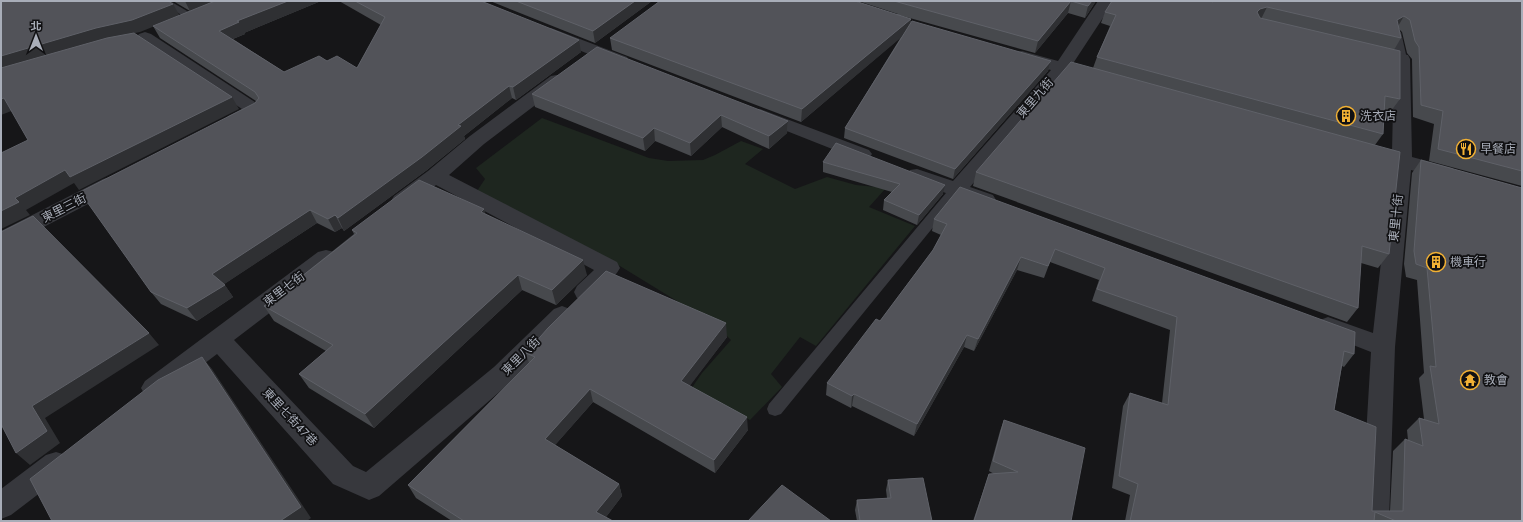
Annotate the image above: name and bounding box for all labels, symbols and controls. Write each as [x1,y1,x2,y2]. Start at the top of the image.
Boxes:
north arrow [16,16,56,56]
text: 北 [31,18,42,34]
street label: 東里九街 [1012,74,1058,122]
building icon: 洗衣店 [1335,105,1357,127]
place label: 洗衣店 [1360,107,1396,125]
restaurant icon: 早餐店 [1455,138,1477,160]
place label: 早餐店 [1480,140,1516,158]
street label: 東里三街 [39,189,89,227]
street label: 東里十街 [1385,193,1407,243]
building icon: 機車行 [1425,251,1447,273]
place label: 機車行 [1450,253,1486,271]
street label: 東里七街 [259,267,309,311]
street label: 東里八街 [498,333,544,379]
temple icon: 教會 [1459,369,1481,391]
place label: 教會 [1484,371,1508,389]
street label: 東里七街47巷 [258,384,322,450]

